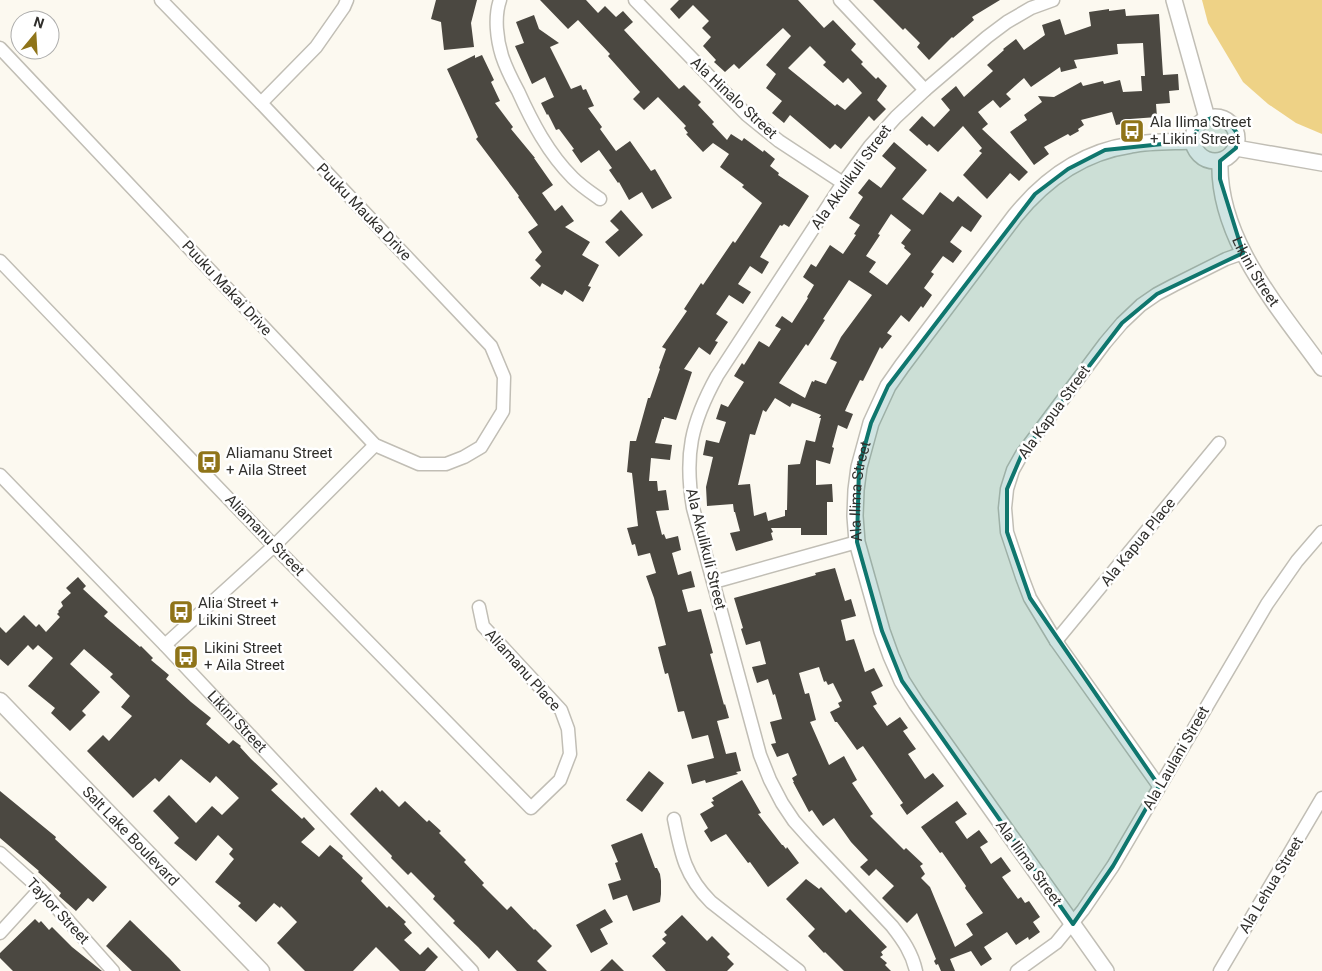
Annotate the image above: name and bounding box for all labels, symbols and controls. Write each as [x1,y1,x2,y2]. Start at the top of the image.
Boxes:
north arrow [10,10,60,60]
text: N [32,13,46,32]
street label: Ala Hinalo Street [687,53,781,143]
place label: Ala Ilima Street + Likini Street [1150,113,1251,148]
bus stop icon: Ala Ilima Street + Likini Street [1119,118,1145,144]
street label: Ala Akulikuli Street [807,121,895,233]
street label: Puuku Mauka Drive [313,160,415,264]
street label: Likini Street [1228,234,1283,310]
street label: Puuku Makai Drive [178,237,276,339]
street label: Ala Kapua Street [1014,362,1094,462]
street label: Ala Ilima Street [846,439,875,542]
place label: Aliamanu Street + Aila Street [226,444,332,479]
bus stop icon: Aliamanu Street + Aila Street [196,449,222,475]
street label: Ala Akulikuli Street [682,486,730,612]
street label: Aliamanu Street [222,490,308,580]
street label: Ala Kapua Place [1097,494,1179,590]
place label: Alia Street + Likini Street [198,594,279,629]
bus stop icon: Alia Street + Likini Street [168,599,194,625]
street label: Aliamanu Place [482,625,564,715]
place label: Likini Street + Aila Street [204,639,285,674]
bus stop icon: Likini Street + Aila Street [173,644,199,670]
street label: Likini Street [204,687,271,756]
street label: Ala Laulani Street [1139,703,1213,813]
street label: Salt Lake Boulevard [79,783,183,890]
street label: Ala Ilima Street [992,817,1066,909]
street label: Ala Lehua Street [1235,833,1307,936]
street label: Taylor Street [23,874,93,948]

